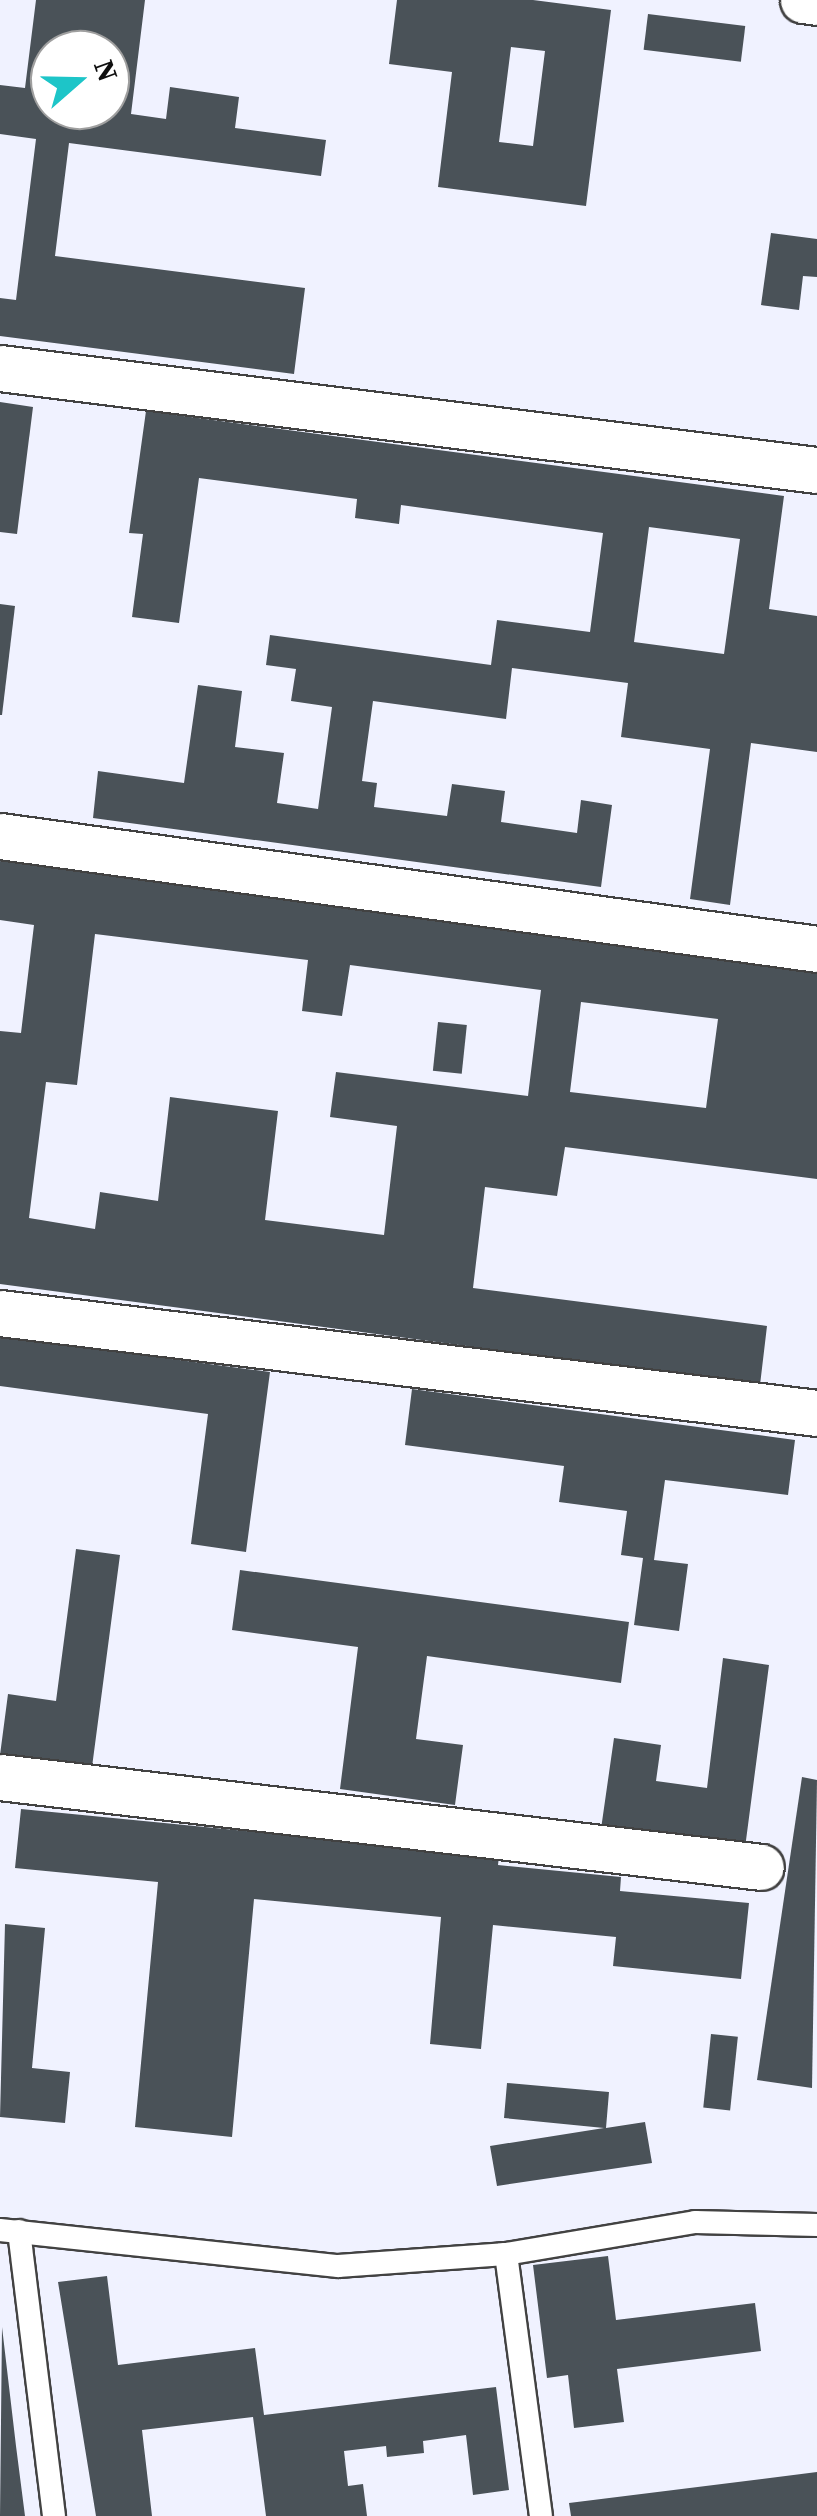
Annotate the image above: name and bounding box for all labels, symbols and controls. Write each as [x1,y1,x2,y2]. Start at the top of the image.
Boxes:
north arrow [30,30,130,130]
text: N [85,54,128,86]

